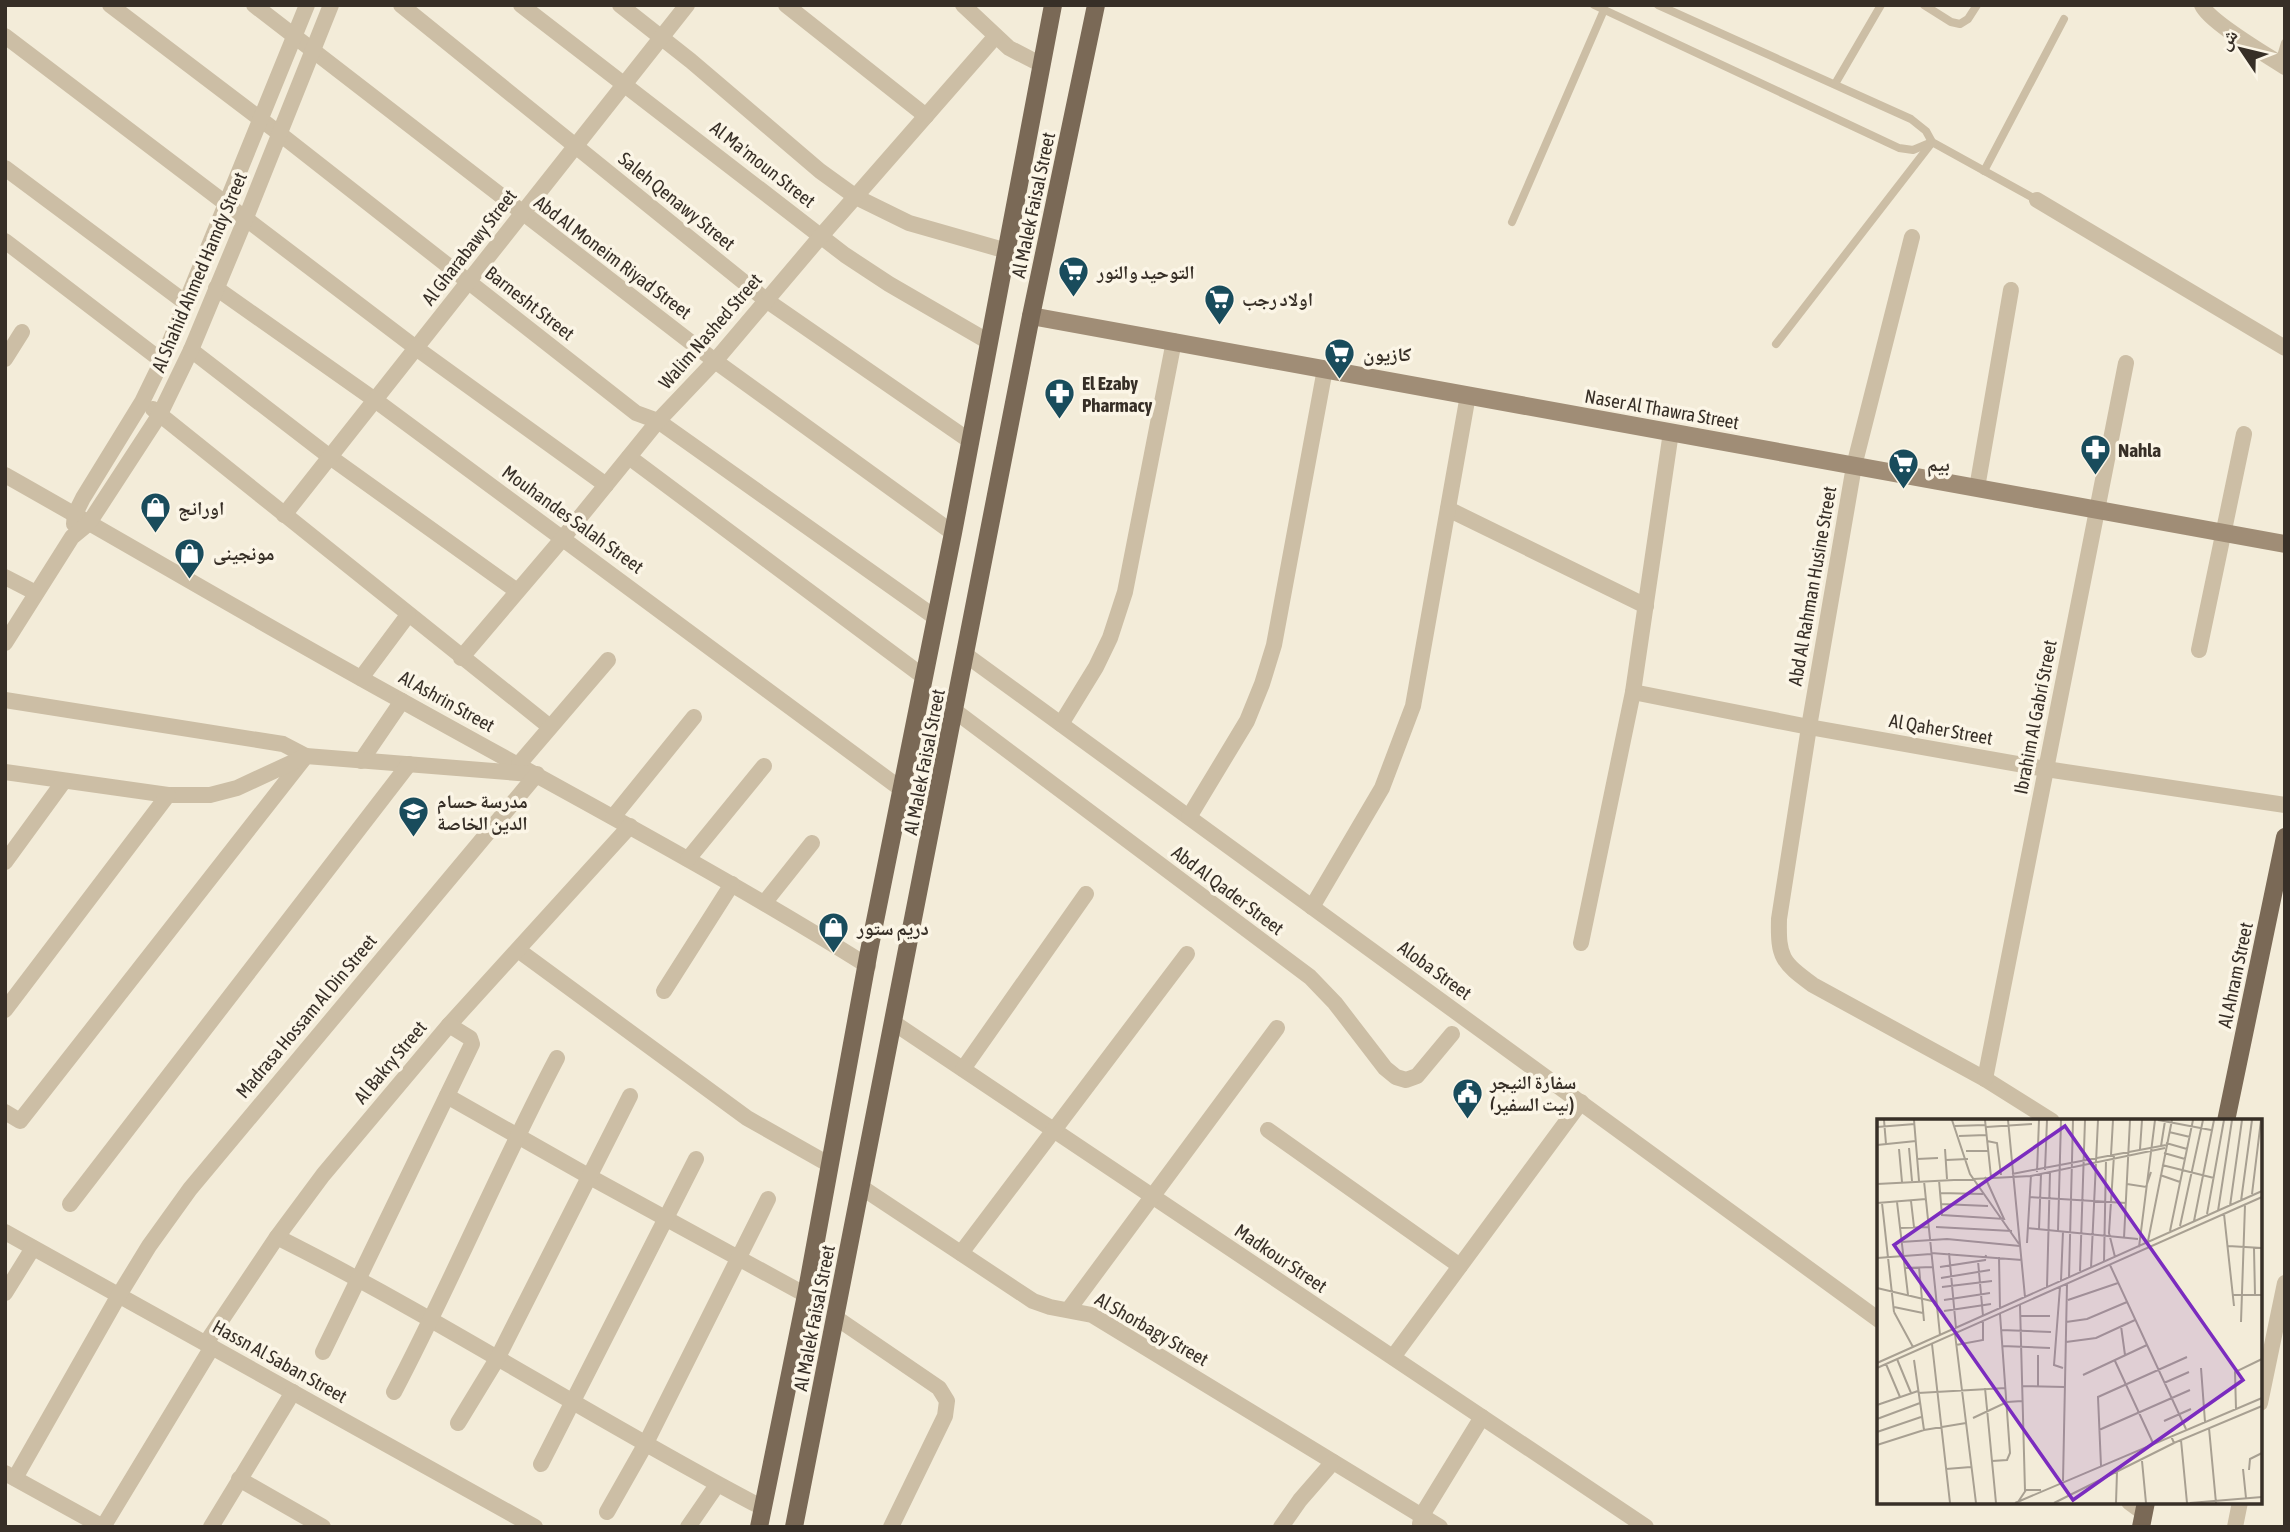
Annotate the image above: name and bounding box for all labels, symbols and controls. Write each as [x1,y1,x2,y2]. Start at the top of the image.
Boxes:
north arrow [2206,14,2276,84]
text: ش [2212,25,2243,54]
street label: Al Ma'moun Street [706,116,820,212]
street label: Al Malek Faisal Street [1007,130,1059,280]
street label: Saleh Qenawy Street [614,147,740,255]
street label: Al Shahid Ahmed Hamdy Street [147,169,251,375]
street label: Al Gharabawy Street [417,185,521,309]
street label: Abd Al Moneim Riyad Street [530,191,696,323]
supermarket icon: التوحيد والنور [1057,255,1091,299]
street label: Barnesht Street [481,261,579,345]
place label: التوحيد والنور [1096,261,1195,284]
street label: Walim Nashed Street [654,269,766,393]
supermarket icon: اولاد رجب [1202,282,1236,326]
place label: اولاد رجب [1242,288,1313,311]
supermarket icon: كازيون [1323,337,1357,381]
place label: كازيون [1363,343,1412,366]
place label: El Ezaby Pharmacy [1082,372,1153,416]
pharmacy icon: El Ezaby Pharmacy [1042,377,1076,421]
street label: Naser Al Thawra Street [1583,385,1741,433]
pharmacy icon: Nahla [2078,433,2112,477]
place label: Nahla [2118,439,2161,461]
supermarket icon: بيم [1887,447,1921,491]
place label: بيم [1927,453,1950,477]
street label: Mouhandes Salah Street [498,460,648,578]
street label: Abd Al Rahman Husine Street [1784,485,1840,687]
shop icon: اورانج [138,491,172,535]
place label: اورانج [178,497,224,521]
shop icon: مونجينى [173,536,207,580]
place label: مونجينى [213,542,274,565]
street label: Ibrahim Al Gabri Street [2009,638,2061,796]
street label: Al Ashrin Street [395,666,499,736]
street label: Al Malek Faisal Street [899,687,949,837]
street label: Al Qaher Street [1888,709,1994,749]
place label: مدرسة حسام الدين الخاصة [437,790,528,835]
school or university icon: مدرسة حسام الدين الخاصة [397,795,431,839]
street label: Abd Al Qader Street [1168,841,1288,939]
shop icon: دريم ستور [817,911,851,955]
place label: دريم ستور [856,917,929,941]
street label: Al Ahram Street [2213,920,2257,1030]
street label: Madrasa Hossam Al Din Street [231,930,381,1102]
street label: Aloba Street [1394,936,1476,1004]
street label: Al Bakry Street [349,1016,431,1108]
place label: سفارة النيجر (بيت السفير) [1489,1071,1576,1116]
public building icon: سفارة النيجر (بيت السفير) [1450,1076,1484,1120]
inset map [1877,1119,2262,1504]
street label: Madkour Street [1231,1219,1331,1297]
street label: Al Malek Faisal Street [789,1243,839,1393]
street label: Al Shorbagy Street [1092,1288,1212,1370]
street label: Hassn Al Saban Street [209,1315,351,1407]

